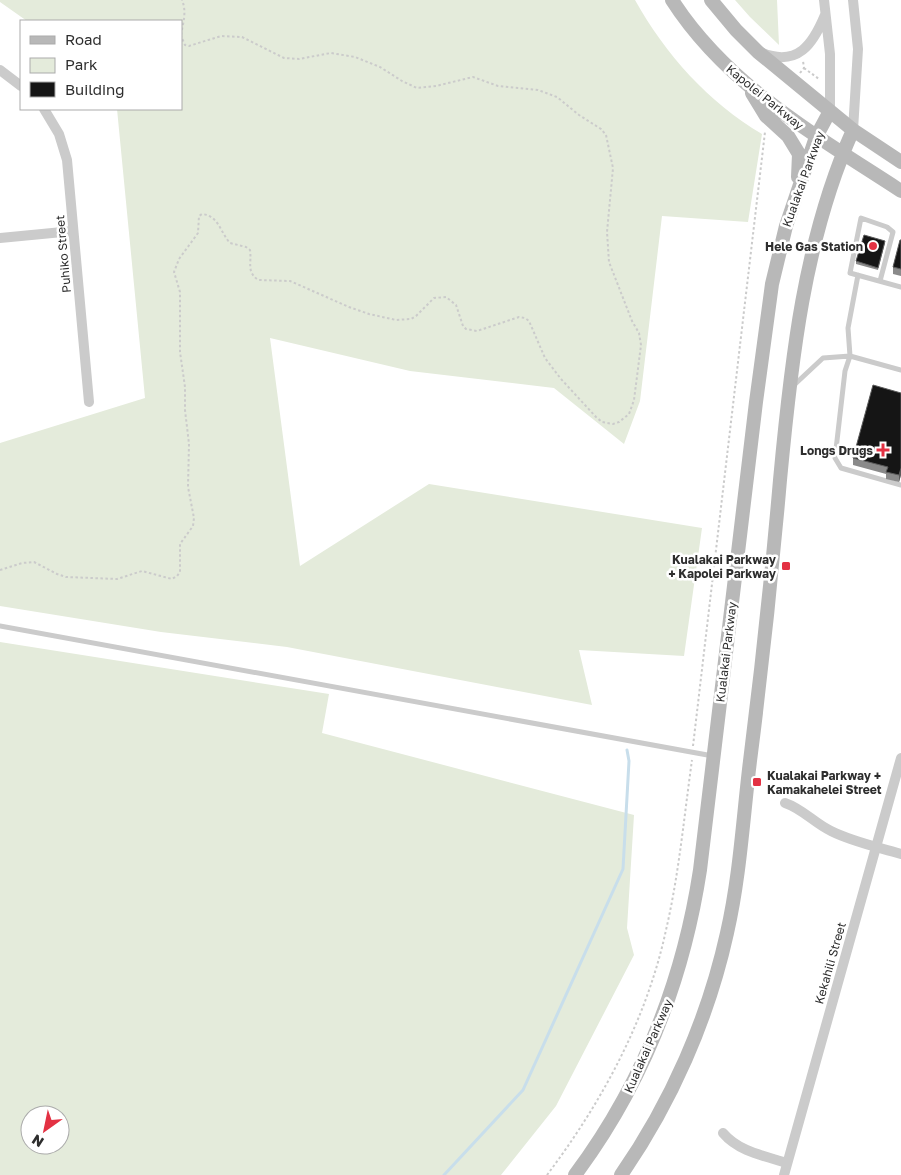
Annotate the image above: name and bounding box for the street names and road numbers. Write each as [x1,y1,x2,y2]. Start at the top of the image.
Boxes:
street label: Kapolei Parkway [723,61,807,133]
street label: Kualakai Parkway [779,129,827,229]
street label: Puhiko Street [52,214,74,293]
street label: Kualakai Parkway [712,601,740,703]
street label: Kekahili Street [811,920,849,1006]
street label: Kualakai Parkway [621,996,676,1095]

